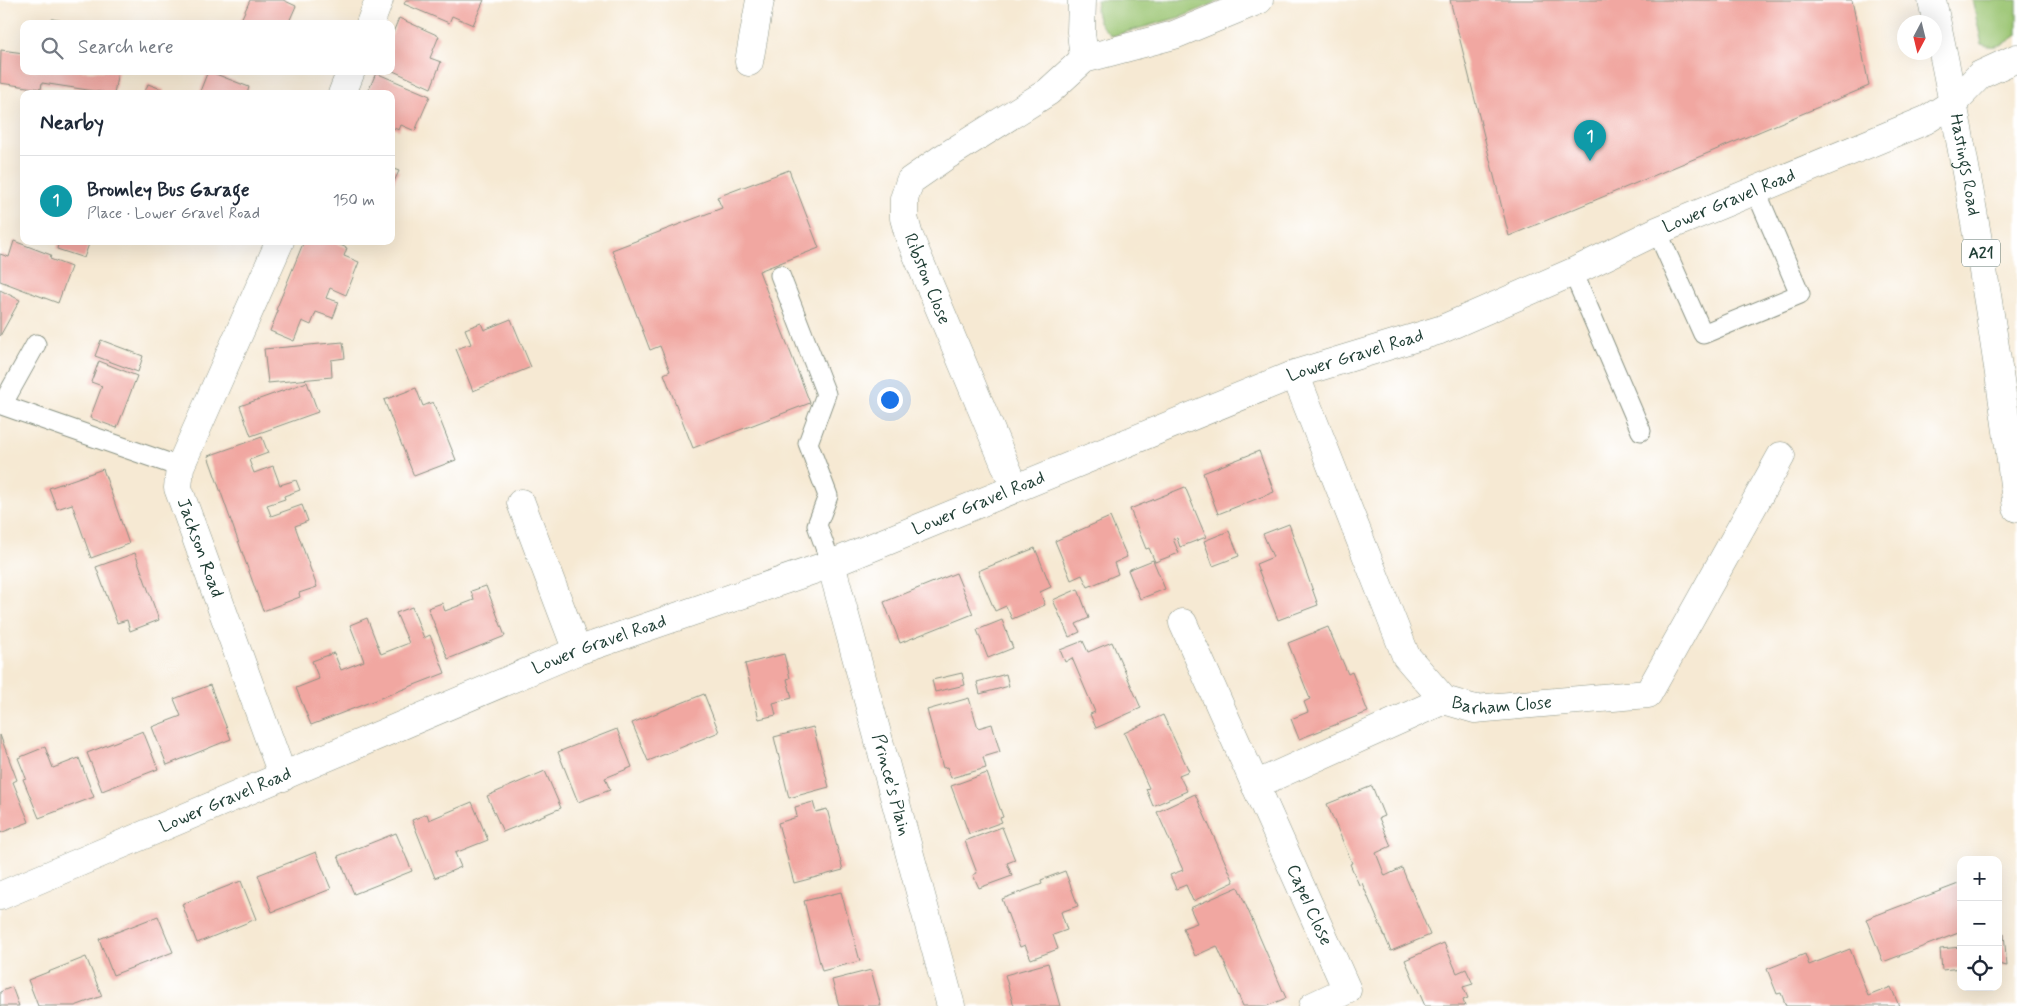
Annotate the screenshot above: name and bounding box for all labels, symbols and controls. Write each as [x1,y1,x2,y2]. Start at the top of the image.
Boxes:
north arrow [1897,15,1942,60]
search box [20,20,395,75]
icon: search [38,34,66,62]
text: Search here [78,35,174,60]
text: Nearby [40,109,104,137]
street label: Hastings Road [1943,112,1986,218]
pin: 1 [1574,120,1606,161]
street label: Lower Gravel Road [1659,163,1799,239]
text: Bromley Bus Garage [87,178,250,203]
text: 1 [52,190,60,211]
text: 150 m [333,190,375,211]
text: Place · Lower Gravel Road [87,203,260,224]
street label: Ribston Close [898,230,956,328]
road number: A21 [1962,240,2000,266]
street label: Lower Gravel Road [1284,324,1427,388]
your location [877,387,903,413]
street label: Lower Gravel Road [909,466,1049,541]
street label: Jackson Road [171,495,229,601]
street label: Lower Gravel Road [529,609,670,681]
street label: Barham Close [1448,690,1553,721]
street label: Prince's Plain [866,731,916,839]
street label: Lower Gravel Road [156,762,295,839]
map controls [1957,856,2002,991]
button: + [1957,856,2002,901]
street label: Capel Close [1280,861,1338,950]
button: − [1957,901,2002,946]
button: locate [1957,946,2002,991]

